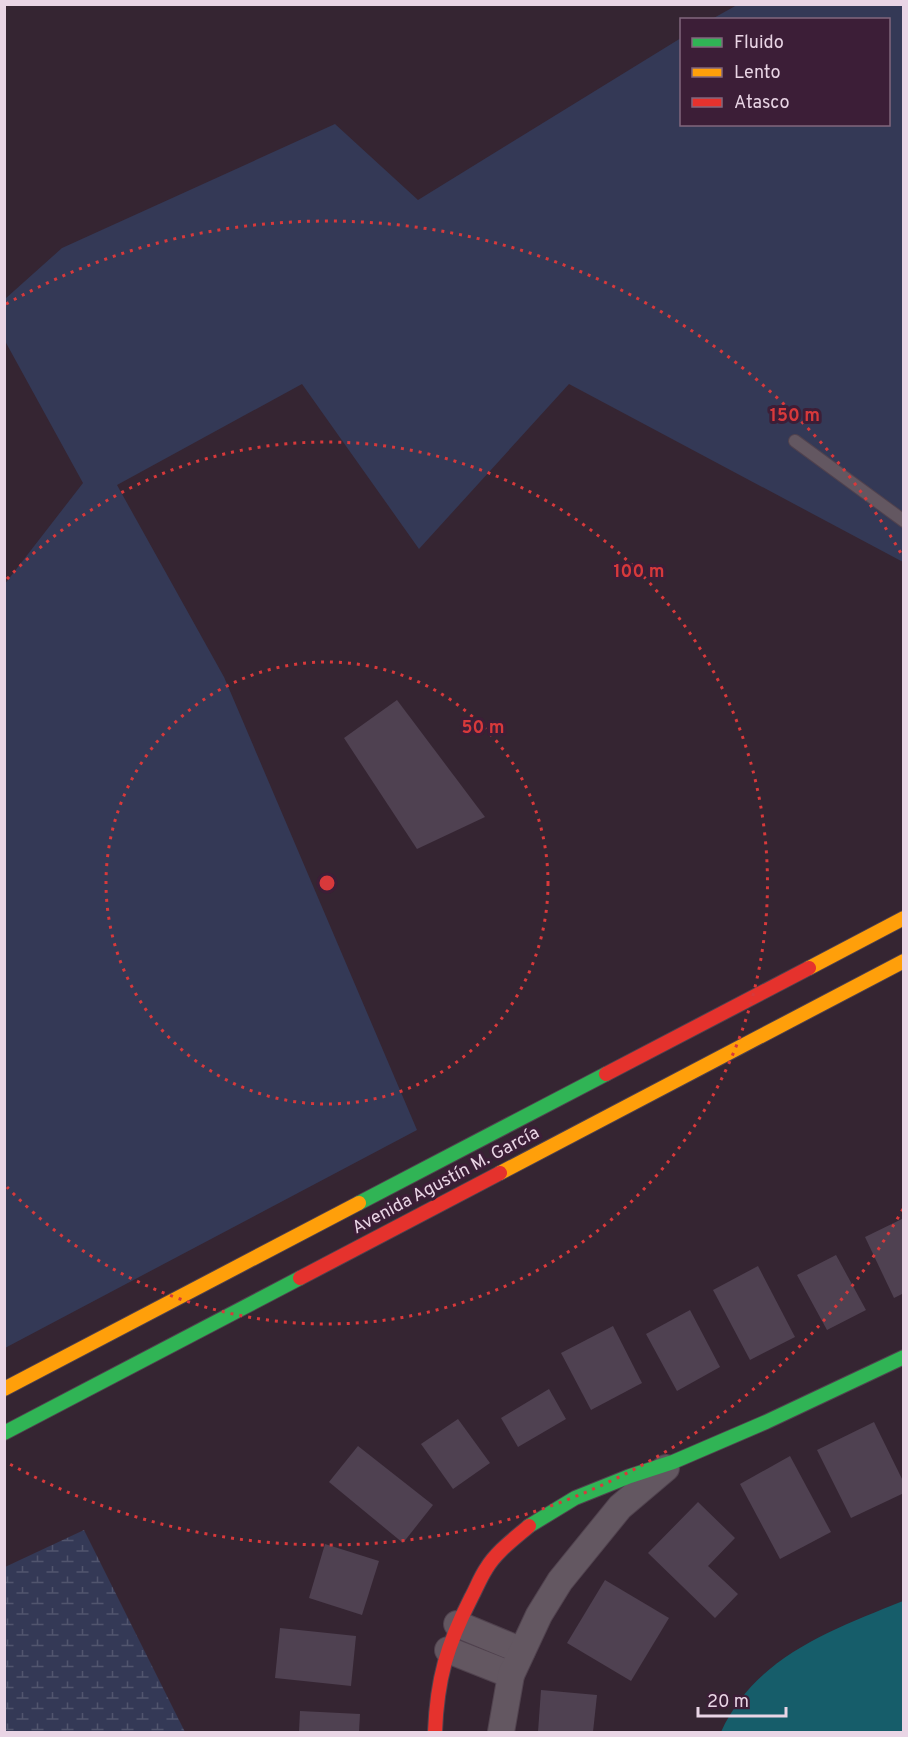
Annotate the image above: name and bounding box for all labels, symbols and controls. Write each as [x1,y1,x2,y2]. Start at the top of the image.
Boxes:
legend [680,18,890,126]
text: Fluido [734,32,784,55]
text: Lento [734,62,780,85]
text: Atasco [734,92,790,115]
text: 150 m [770,405,820,428]
text: 100 m [613,561,665,584]
text: 50 m [461,717,505,740]
centre of rings [317,873,337,893]
street label: Avenida Agustín M. García [348,1122,544,1240]
scale bar [698,1680,786,1718]
text: 20 m [707,1691,749,1714]

